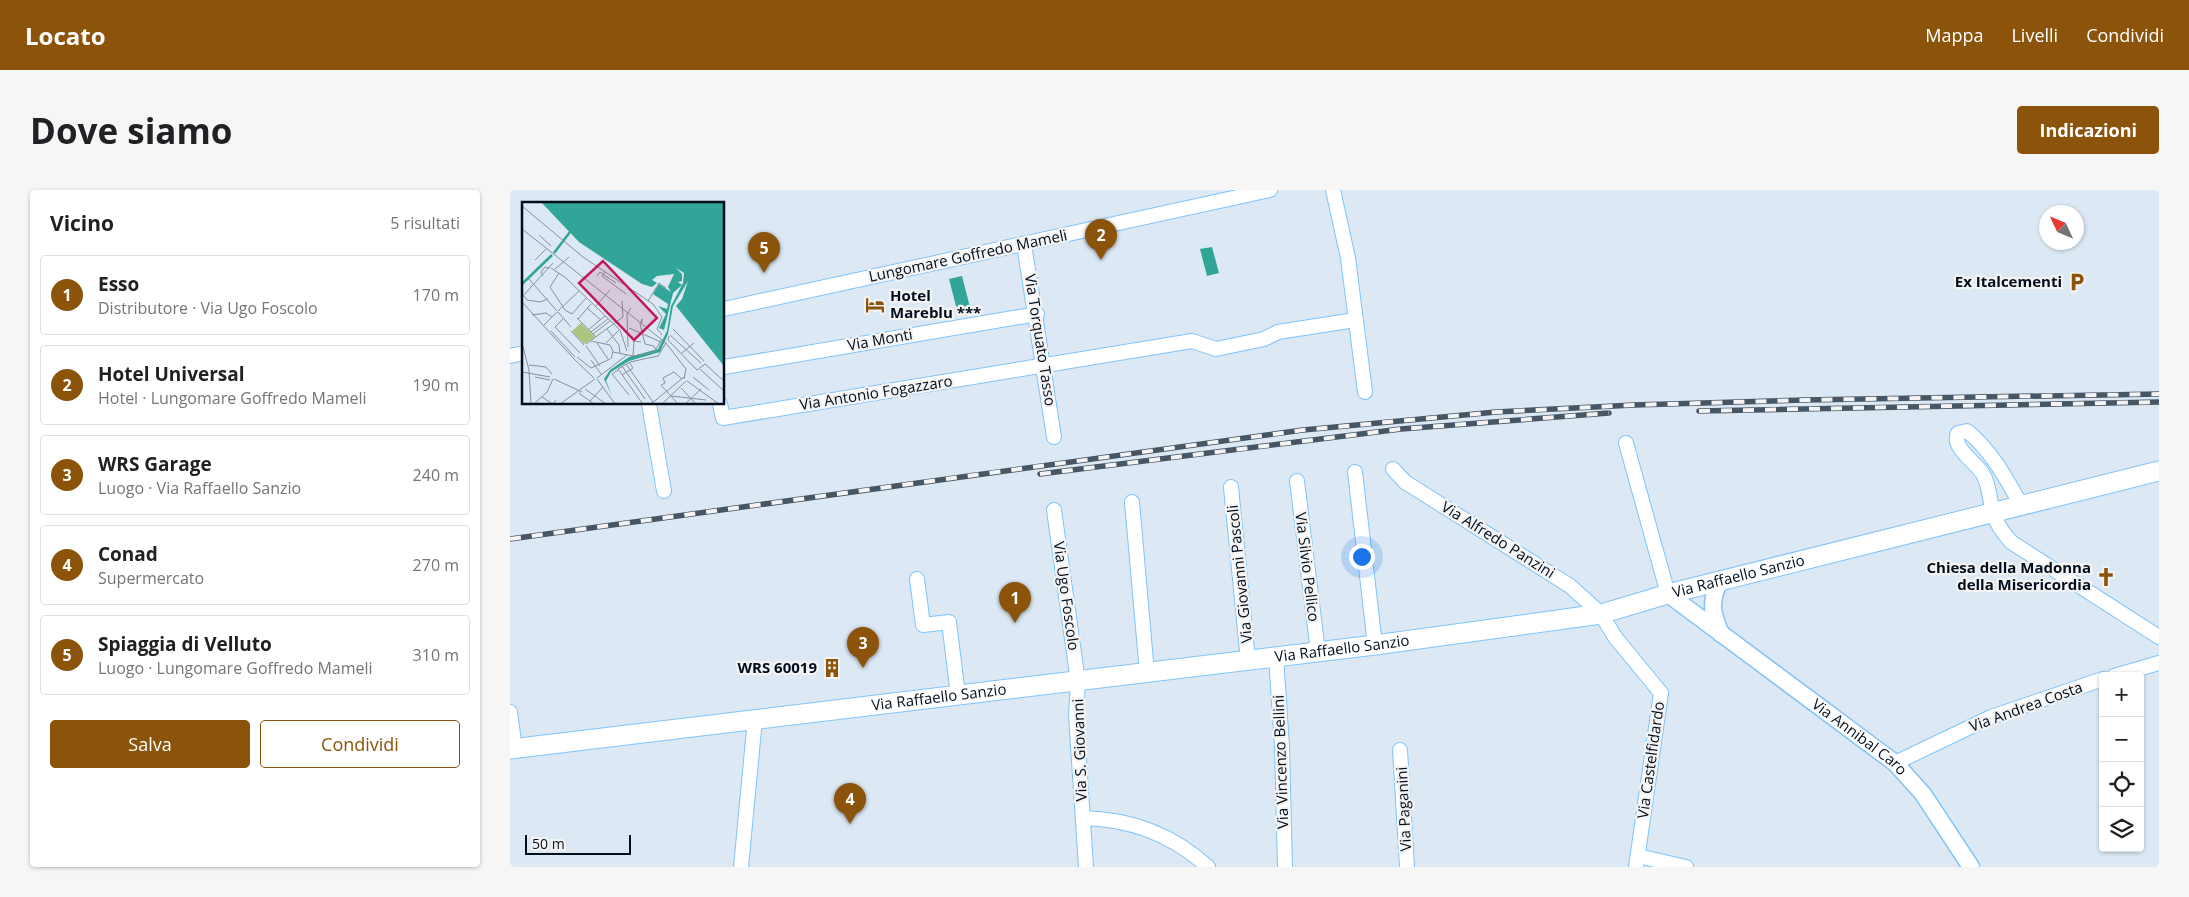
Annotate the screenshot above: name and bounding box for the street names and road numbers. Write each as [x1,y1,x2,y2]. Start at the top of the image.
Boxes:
street label: Lungomare Goffredo Mameli [867,224,1069,286]
street label: Via Torquato Tasso [1021,272,1061,407]
street label: Via Monti [846,323,914,355]
street label: Via Antonio Fogazzaro [798,370,954,414]
street label: Via Alfredo Panzini [1438,496,1559,582]
street label: Via Giovanni Pascoli [1222,504,1256,644]
street label: Via Silvio Pellico [1291,511,1325,623]
street label: Via Ugo Foscolo [1049,540,1085,652]
street label: Via Raffaello Sanzio [1670,549,1807,602]
street label: Via Raffaello Sanzio [1273,629,1411,666]
street label: Via Andrea Costa [1966,676,2085,736]
street label: Via Raffaello Sanzio [870,678,1007,714]
street label: Via Annibal Caro [1808,694,1912,779]
street label: Via Vincenzo Bellini [1268,695,1292,829]
street label: Via S. Giovanni [1067,698,1091,802]
street label: Via Castelfidardo [1632,700,1668,820]
street label: Via Paganini [1391,766,1415,852]

